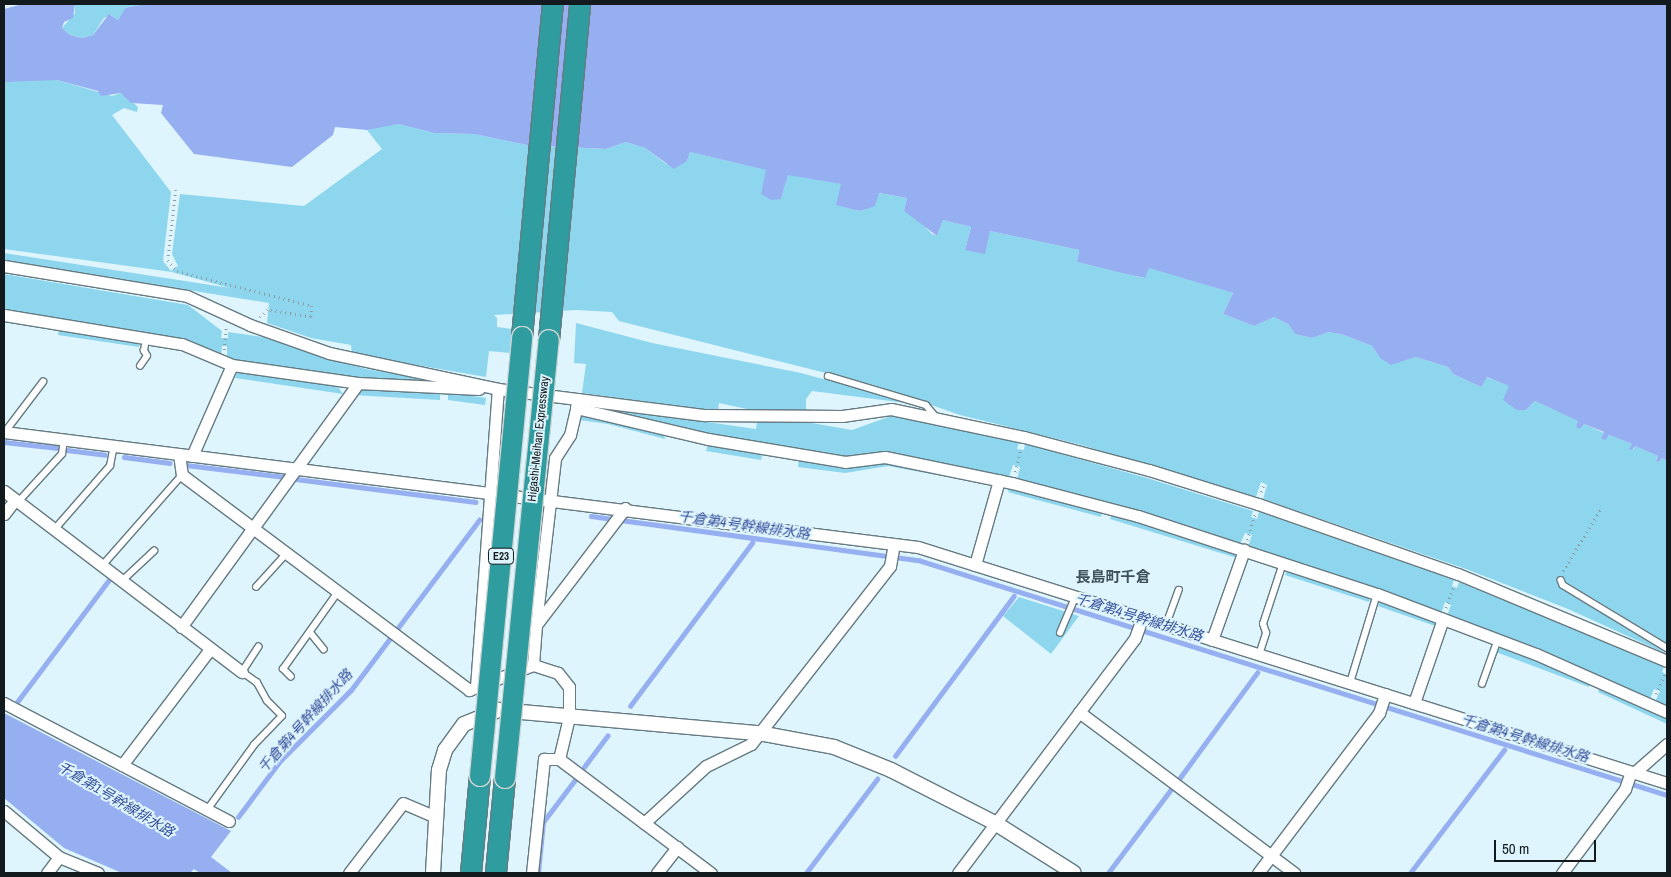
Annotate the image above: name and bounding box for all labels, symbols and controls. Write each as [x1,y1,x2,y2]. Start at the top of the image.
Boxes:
street label: Higashi-Meihan Expressway [525,376,553,502]
water label: 千倉第4号幹線排水路 [677,507,811,543]
road number: E23 [487,548,515,564]
district label: 長島町千倉 [1076,568,1150,586]
water label: 千倉第4号幹線排水路 [1073,590,1205,644]
water label: 千倉第4号幹線排水路 [254,666,356,776]
water label: 千倉第4号幹線排水路 [1459,711,1591,765]
water label: 千倉第1号幹線排水路 [55,758,177,840]
scale bar [1496,830,1598,862]
text: 50 m [1502,838,1529,859]

